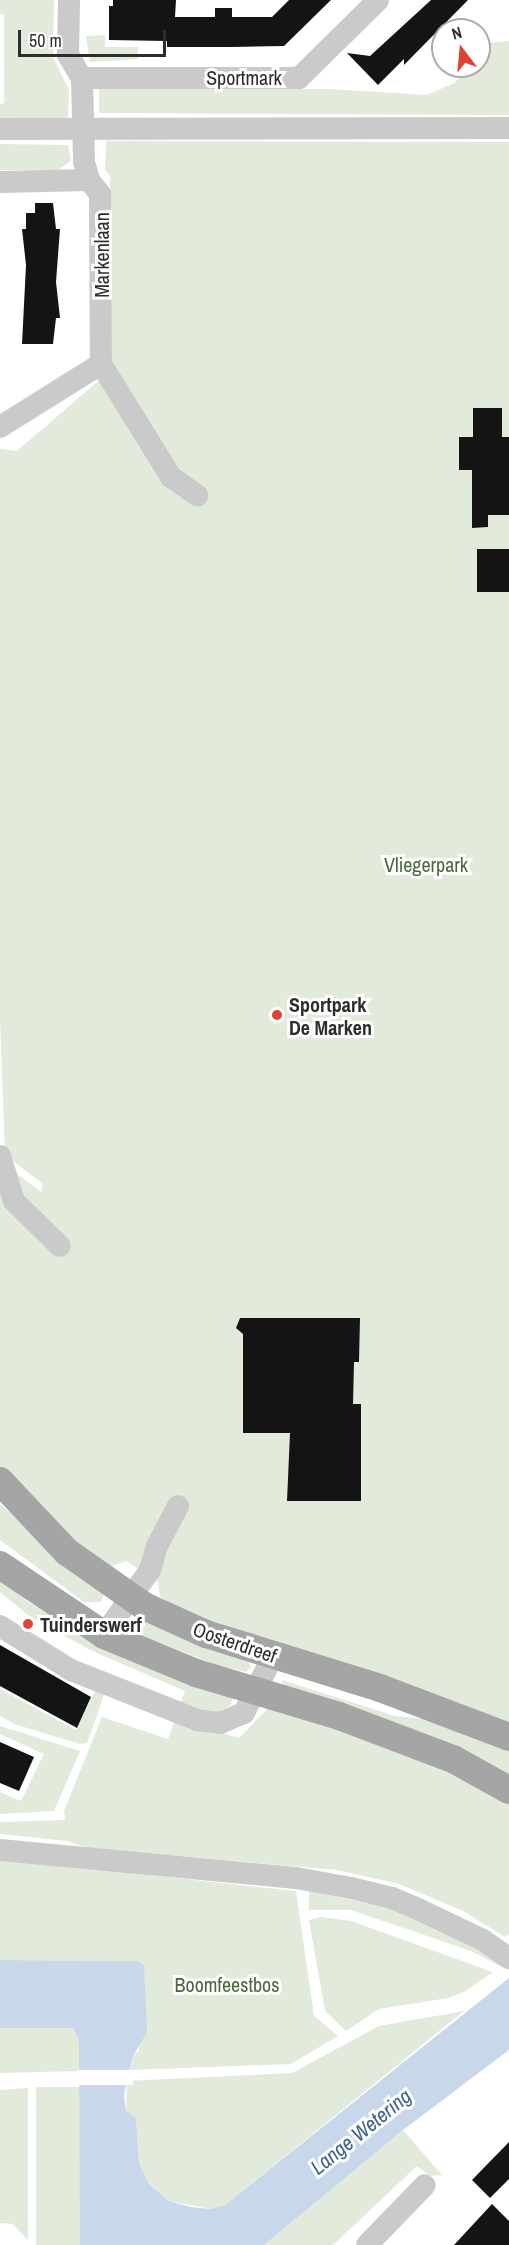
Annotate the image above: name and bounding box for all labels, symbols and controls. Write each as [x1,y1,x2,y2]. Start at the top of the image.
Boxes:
scale bar [21,18,170,56]
north arrow [431,18,491,78]
text: N [449,21,464,45]
text: 50 m [29,28,62,53]
street label: Sportmark [206,65,282,89]
street label: Markenlaan [89,212,113,298]
park label: Vliegerpark [384,852,468,876]
place label: Sportpark De Marken [289,992,372,1039]
marker: Sportpark De Marken [270,1008,284,1022]
place label: Tuinderswerf [40,1612,142,1636]
marker: Tuinderswerf [21,1617,35,1631]
street label: Oosterdreef [190,1617,280,1667]
park label: Boomfeestbos [175,1972,279,1996]
water label: Lange Wetering [306,2084,416,2180]

